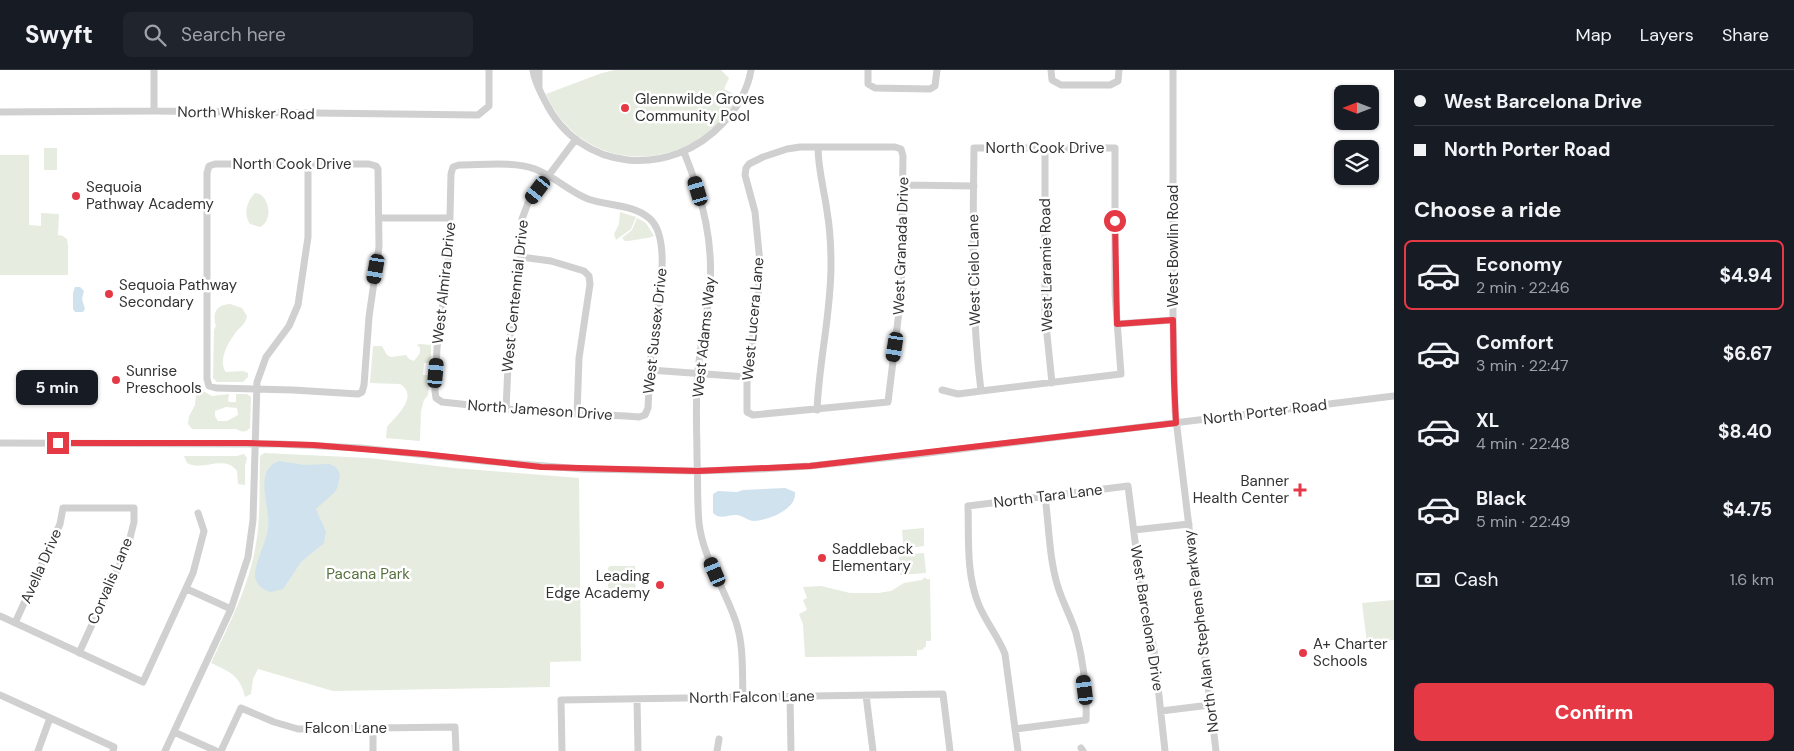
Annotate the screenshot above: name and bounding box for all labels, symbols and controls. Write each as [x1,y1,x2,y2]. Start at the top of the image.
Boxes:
search box [123,12,473,57]
text: Swyft [25,19,93,50]
icon: search [141,21,169,49]
text: Search here [181,22,286,47]
text: Map [1576,23,1612,47]
text: Layers [1640,23,1694,47]
text: Share [1722,23,1769,47]
north arrow [1334,85,1379,130]
map controls [1334,85,1379,185]
place label: Glennwilde Groves Community Pool [635,89,765,126]
text: West Barcelona Drive [1444,89,1642,114]
street label: North Whisker Road [177,102,315,124]
marker: Glennwilde Groves Community Pool [619,102,631,114]
text: North Porter Road [1444,137,1610,162]
street label: North Cook Drive [986,138,1104,158]
button: layers [1334,140,1379,185]
street label: North Cook Drive [233,154,351,174]
car [522,174,553,206]
car [686,174,709,208]
place label: Sequoia Pathway Academy [86,177,215,214]
street label: West Granada Drive [889,177,913,315]
street label: West Bowlin Road [1163,185,1183,307]
marker: Sequoia Pathway Academy [70,190,82,202]
text: Choose a ride [1414,195,1562,224]
street label: West Laramie Road [1035,198,1057,332]
route start [1104,210,1126,232]
street label: West Cielo Lane [963,214,985,326]
street label: West Centennial Drive [497,219,533,373]
street label: West Almira Drive [428,221,460,345]
text: Economy [1476,252,1563,277]
car [366,253,385,285]
icon: car [1416,253,1461,298]
street label: West Lucera Lane [738,256,768,382]
text: $4.94 [1720,263,1772,288]
street label: West Sussex Drive [638,267,672,395]
place label: Sequoia Pathway Secondary [119,275,238,312]
street label: West Adams Way [688,275,720,398]
text: 2 min · 22:46 [1476,277,1570,298]
marker: Sequoia Pathway Secondary [103,288,115,300]
text: Comfort [1476,330,1554,355]
car [885,331,904,363]
icon: car [1416,331,1461,376]
text: $6.67 [1723,341,1772,366]
text: 3 min · 22:47 [1476,355,1569,376]
car [427,357,444,389]
place label: Sunrise Preschools [126,361,202,398]
callout: 5 min [17,370,99,406]
marker: Sunrise Preschools [110,374,122,386]
text: 5 min [35,377,79,398]
street label: North Porter Road [1202,394,1328,430]
street label: North Jameson Drive [467,395,613,425]
text: XL [1476,408,1499,433]
icon: car [1416,409,1461,454]
text: $8.40 [1718,419,1772,444]
route end [47,432,69,454]
text: 4 min · 22:48 [1476,433,1570,454]
place label: Banner Health Center [1193,471,1289,508]
street label: North Tara Lane [992,479,1104,513]
marker: Banner Health Center [1293,483,1307,497]
text: Black [1476,486,1527,511]
icon: car [1416,487,1461,532]
text: $4.75 [1722,497,1772,522]
text: 5 min · 22:49 [1476,511,1570,532]
street label: Avella Drive [16,526,66,606]
street label: North Alan Stephens Parkway [1179,528,1223,733]
street label: Corvalis Lane [83,534,137,628]
place label: Saddleback Elementary [832,539,914,576]
street label: West Barcelona Drive [1126,544,1168,692]
marker: Saddleback Elementary [816,552,828,564]
car [702,555,727,589]
park label: Pacana Park [326,564,410,584]
place label: Leading Edge Academy [546,566,651,603]
icon: cash [1414,566,1442,594]
text: Cash [1454,567,1498,592]
text: 1.6 km [1730,569,1774,590]
marker: Leading Edge Academy [654,579,666,591]
place label: A+ Charter Schools [1313,634,1388,671]
marker: A+ Charter Schools [1297,647,1309,659]
car [1075,674,1094,706]
button: Confirm [1414,683,1774,741]
street label: North Falcon Lane [689,686,815,708]
street label: Falcon Lane [305,718,387,738]

